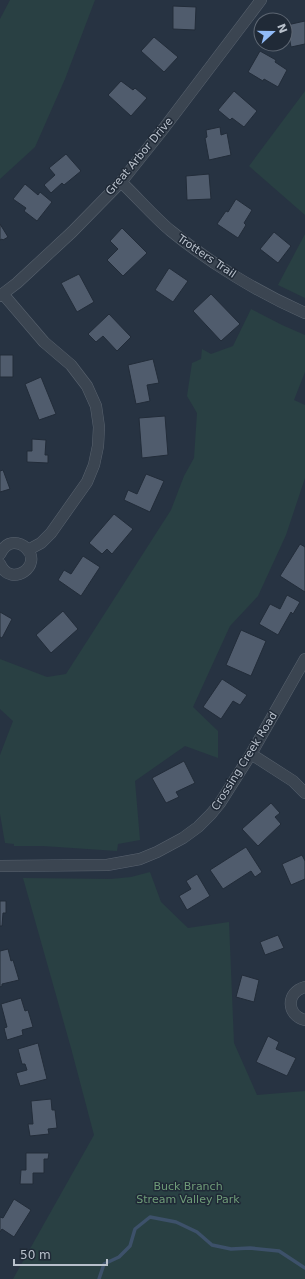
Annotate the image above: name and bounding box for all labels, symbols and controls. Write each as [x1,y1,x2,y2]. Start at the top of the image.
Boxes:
north arrow [253,12,293,52]
text: N [274,22,290,35]
street label: Great Arbor Drive [103,115,176,198]
street label: Trotters Trail [174,232,238,281]
street label: Crossing Creek Road [209,710,280,813]
park label: Buck Branch Stream Valley Park [136,1180,240,1206]
scale bar [14,1241,107,1267]
text: 50 m [20,1248,51,1262]

